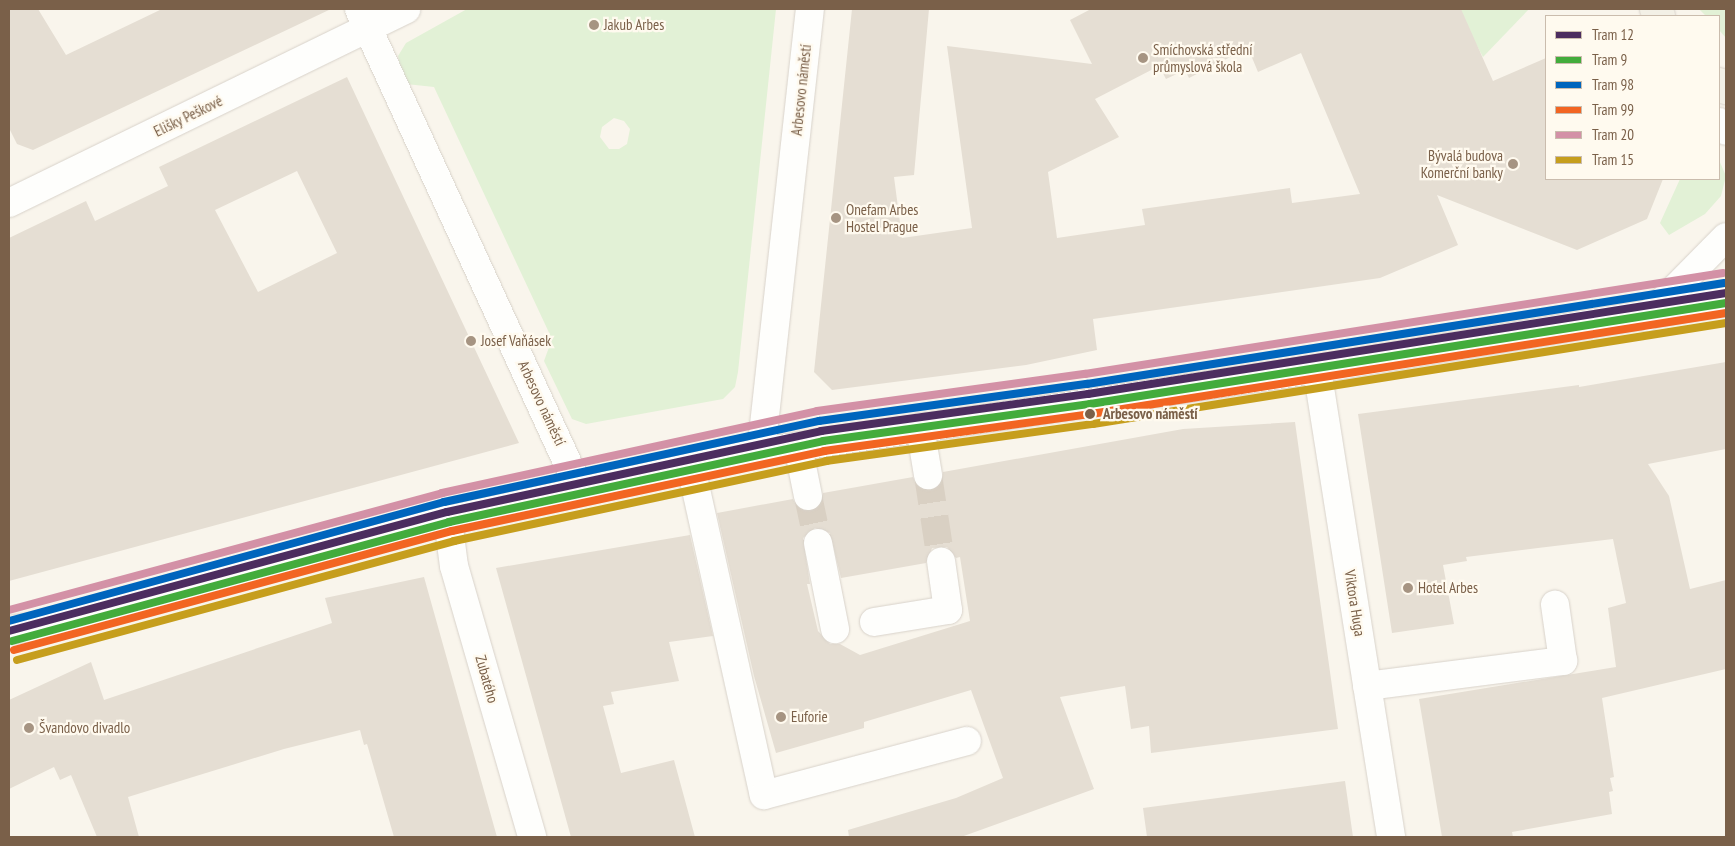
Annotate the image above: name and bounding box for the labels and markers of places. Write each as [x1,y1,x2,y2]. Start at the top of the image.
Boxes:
place label: Jakub Arbes [604,16,665,34]
marker: Jakub Arbes [588,19,600,31]
place label: Smíchovská střední průmyslová škola [1153,40,1252,75]
marker: Smíchovská střední průmyslová škola [1137,52,1149,64]
place label: Bývalá budova Komerční banky [1421,146,1503,181]
marker: Bývalá budova Komerční banky [1507,158,1519,170]
place label: Onefam Arbes Hostel Prague [846,200,919,235]
marker: Onefam Arbes Hostel Prague [830,212,842,224]
place label: Josef Vaňásek [481,332,551,350]
marker: Josef Vaňásek [465,335,477,347]
marker: Arbesovo náměstí [1081,405,1099,423]
place label: Arbesovo náměstí [1103,405,1198,423]
place label: Hotel Arbes [1418,579,1478,597]
marker: Hotel Arbes [1402,582,1414,594]
place label: Euforie [791,708,828,726]
marker: Euforie [775,711,787,723]
place label: Švandovo divadlo [39,719,130,737]
marker: Švandovo divadlo [23,722,35,734]

